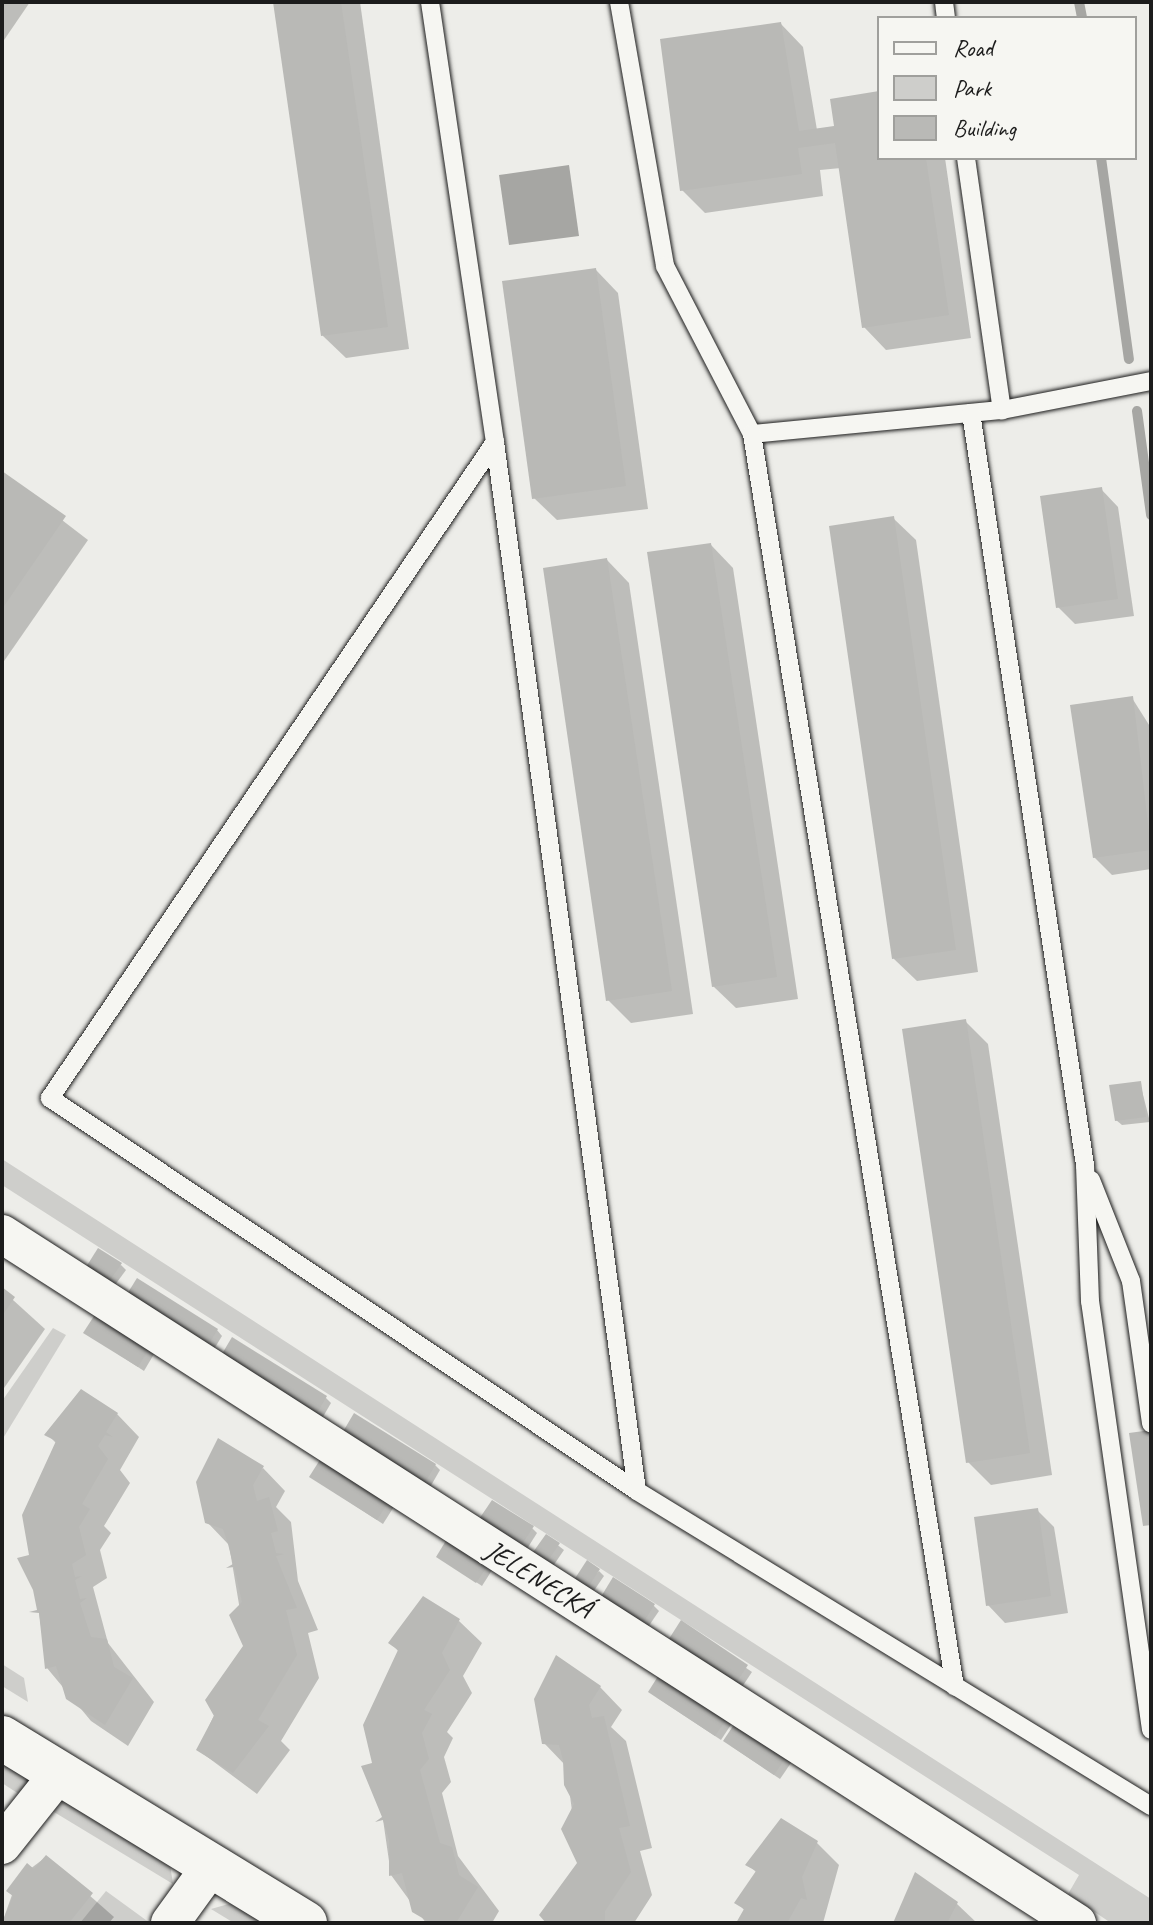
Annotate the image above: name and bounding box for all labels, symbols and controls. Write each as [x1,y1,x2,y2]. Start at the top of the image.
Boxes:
legend [877,16,1137,160]
text: Road [953,33,993,63]
text: Park [953,73,991,103]
text: Building [953,113,1016,143]
street label: JELENECKÁ [479,1533,599,1625]

